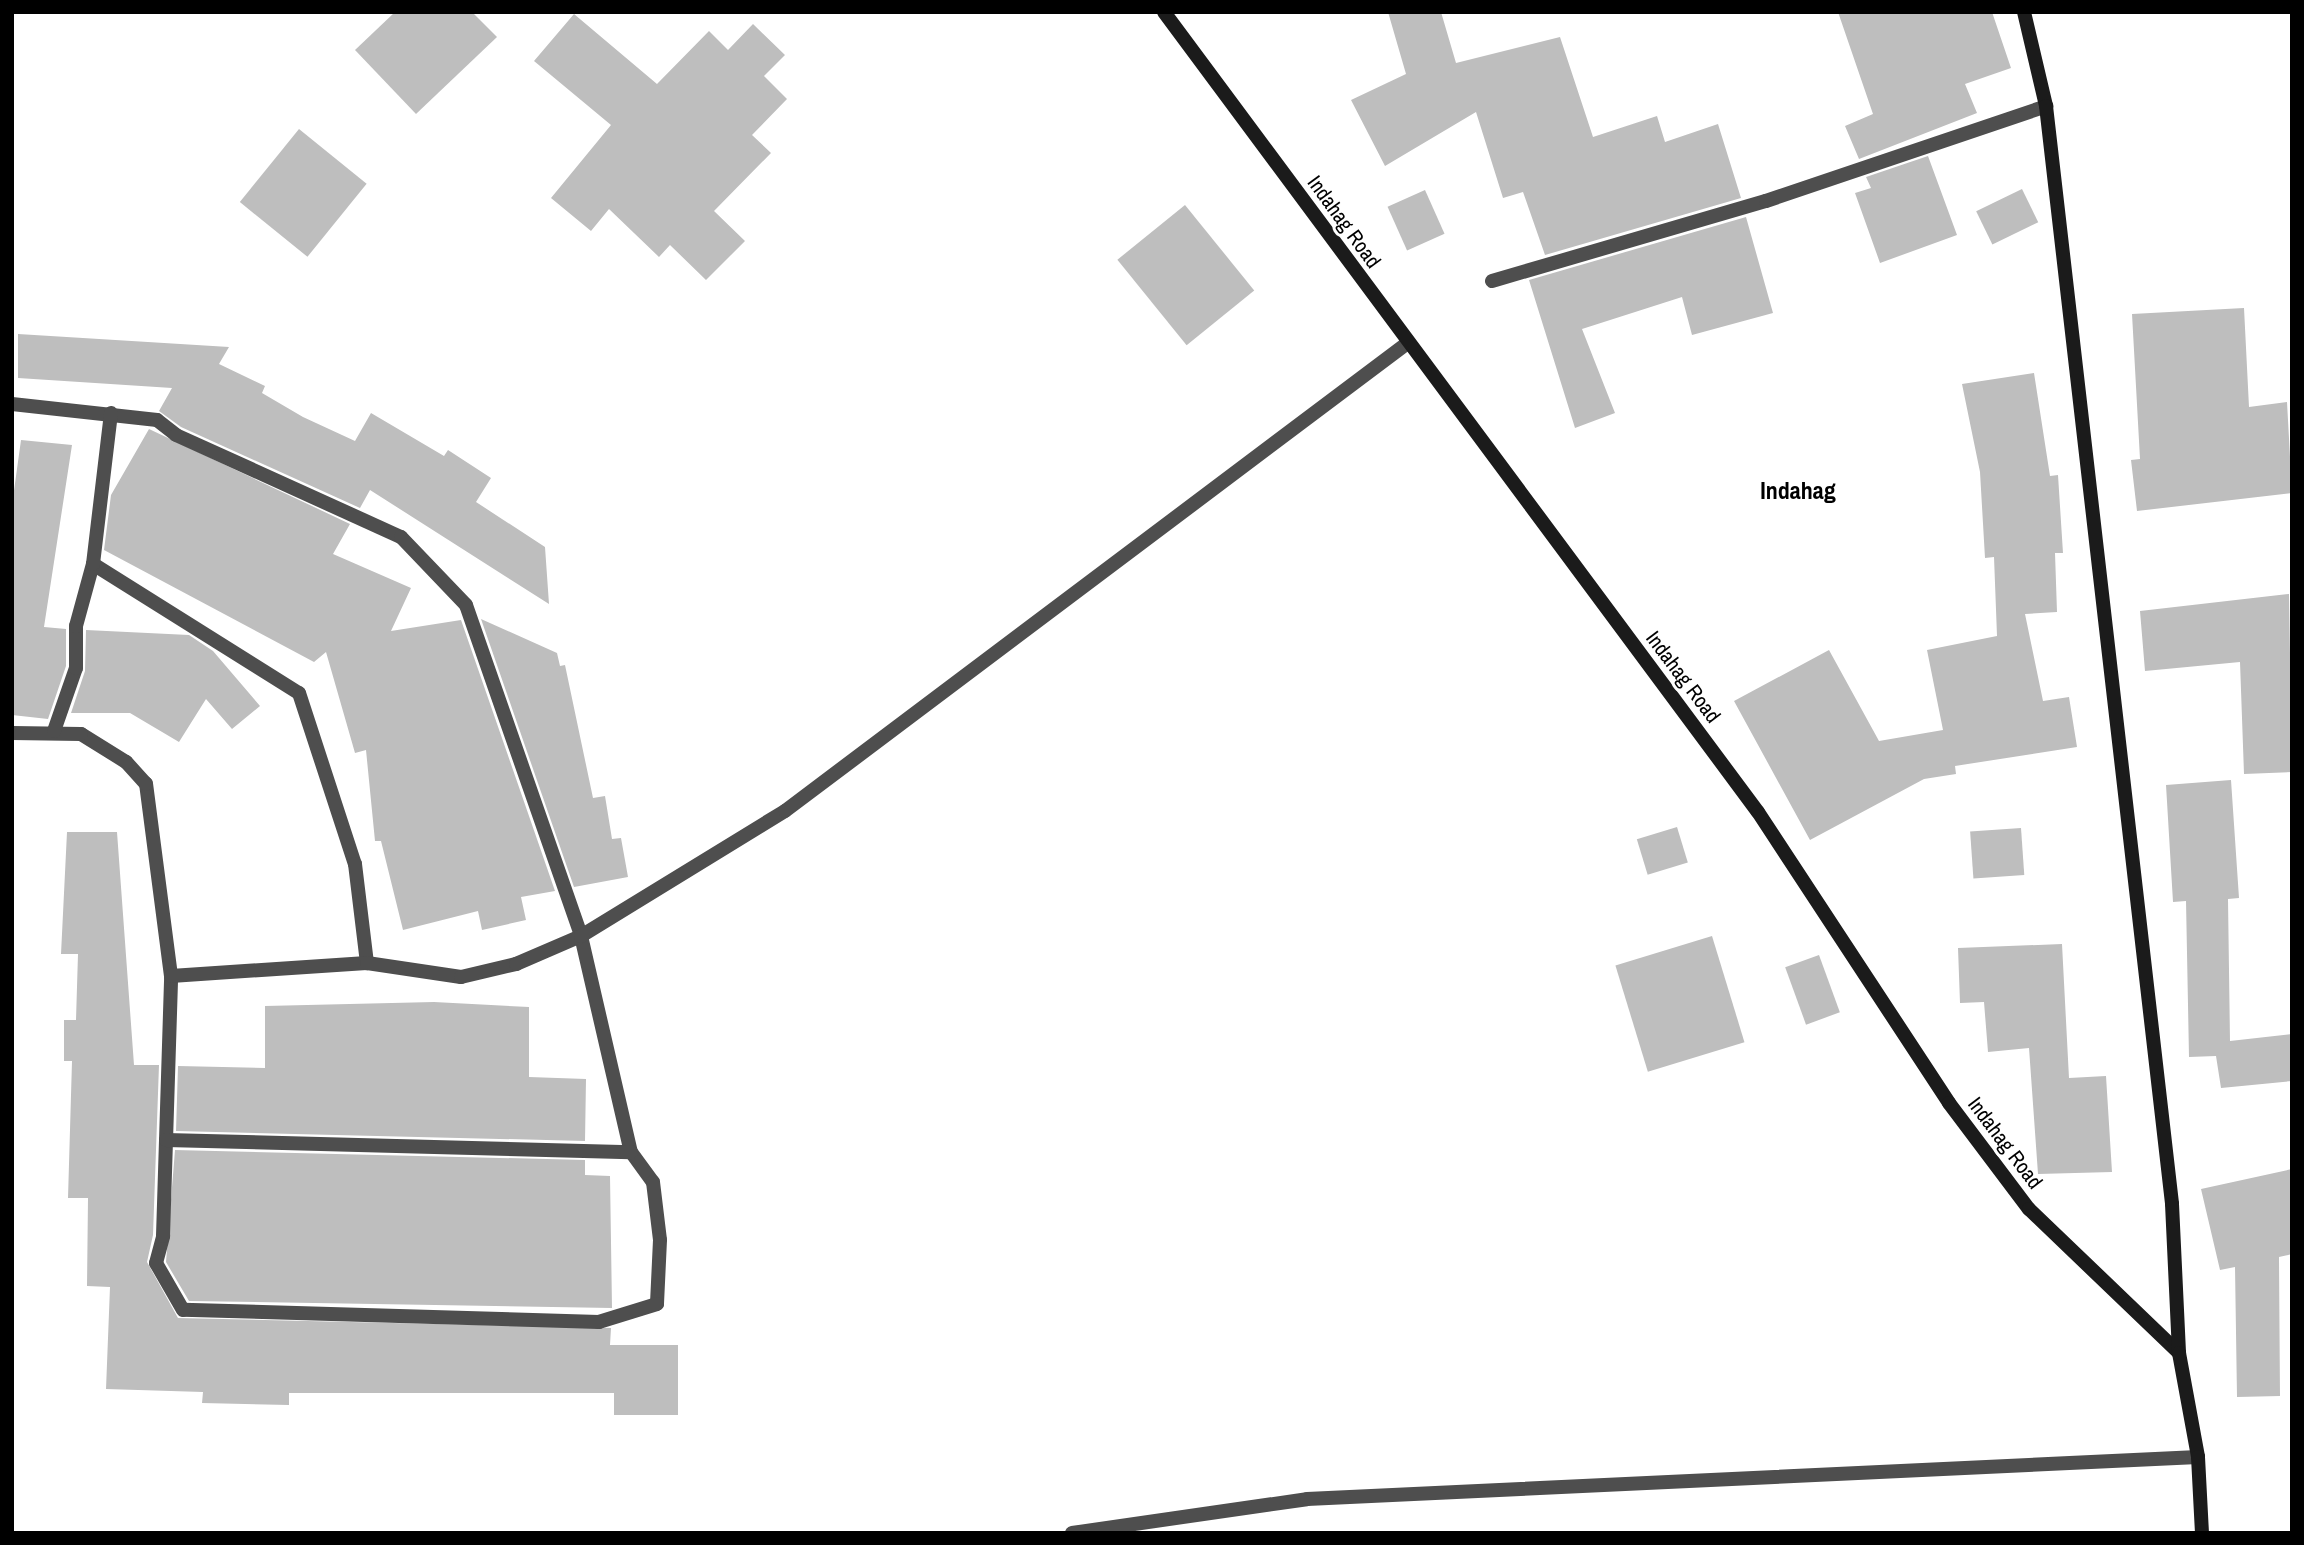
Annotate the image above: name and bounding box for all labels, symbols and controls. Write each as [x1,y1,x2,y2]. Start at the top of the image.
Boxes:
street label: Indahag Road [1302,171,1386,273]
district label: Indahag [1760,477,1836,505]
street label: Indahag Road [1640,626,1726,728]
street label: Indahag Road [1962,1092,2048,1194]

